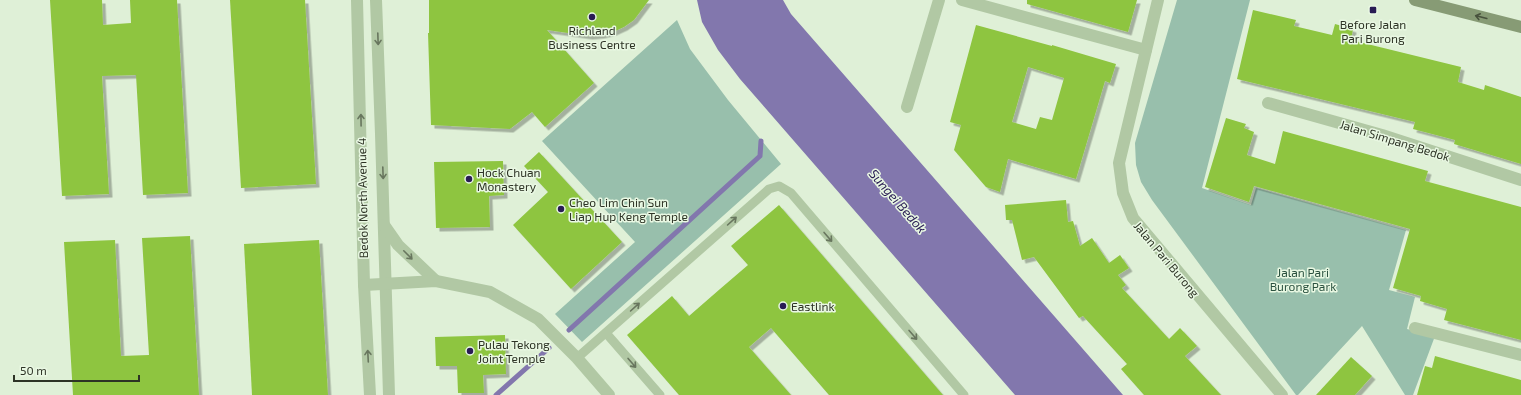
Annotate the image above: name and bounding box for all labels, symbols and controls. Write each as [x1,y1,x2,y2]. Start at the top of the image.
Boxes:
marker: Before Jalan Pari Burong [1368,5,1378,15]
marker: Richland Business Centre [587,12,597,22]
one-way arrow [1475,13,1488,20]
place label: Before Jalan Pari Burong [1340,17,1406,45]
place label: Richland Business Centre [548,23,636,51]
one-way arrow [374,32,381,45]
one-way arrow [357,114,365,127]
street label: Jalan Simpang Bedok [1338,117,1452,163]
street label: Bedok North Avenue 4 [354,138,370,258]
place label: Hock Chuan Monastery [477,165,541,193]
one-way arrow [379,166,386,179]
water label: Sungei Bedok [866,166,930,236]
marker: Hock Chuan Monastery [464,174,474,184]
place label: Cheo Lim Chin Sun Liap Hup Keng Temple [569,195,688,223]
marker: Cheo Lim Chin Sun Liap Hup Keng Temple [556,204,566,214]
one-way arrow [727,216,738,225]
street label: Jalan Pari Burong [1131,219,1203,300]
one-way arrow [824,231,833,242]
one-way arrow [403,250,413,260]
park label: Jalan Pari Burong Park [1270,265,1336,293]
place label: Eastlink [791,299,835,313]
marker: Eastlink [778,301,788,311]
one-way arrow [630,302,640,312]
one-way arrow [908,330,917,340]
place label: Pulau Tekong Joint Temple [478,337,550,365]
marker: Pulau Tekong Joint Temple [465,346,475,356]
one-way arrow [364,350,372,363]
scale bar [14,357,139,383]
one-way arrow [627,357,636,368]
text: 50 m [20,363,47,377]

